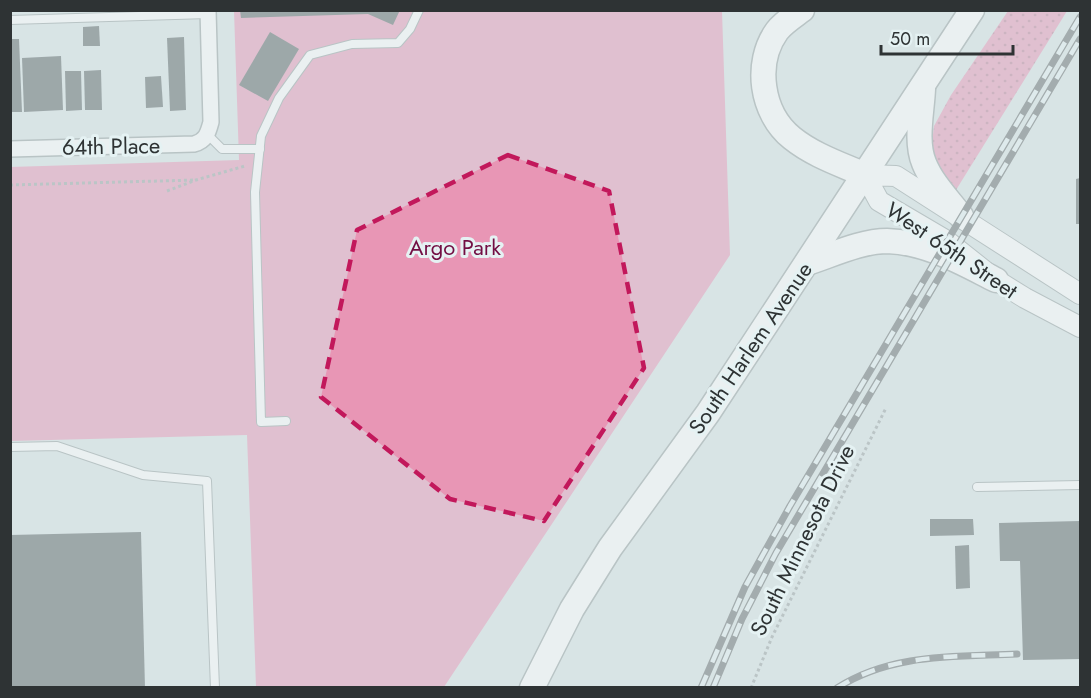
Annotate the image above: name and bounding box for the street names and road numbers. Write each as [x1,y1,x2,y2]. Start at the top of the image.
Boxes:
street label: 64th Place [61,129,161,163]
street label: West 65th Street [880,194,1025,306]
street label: South Harlem Avenue [680,255,820,441]
street label: South Minnesota Drive [742,439,862,641]

